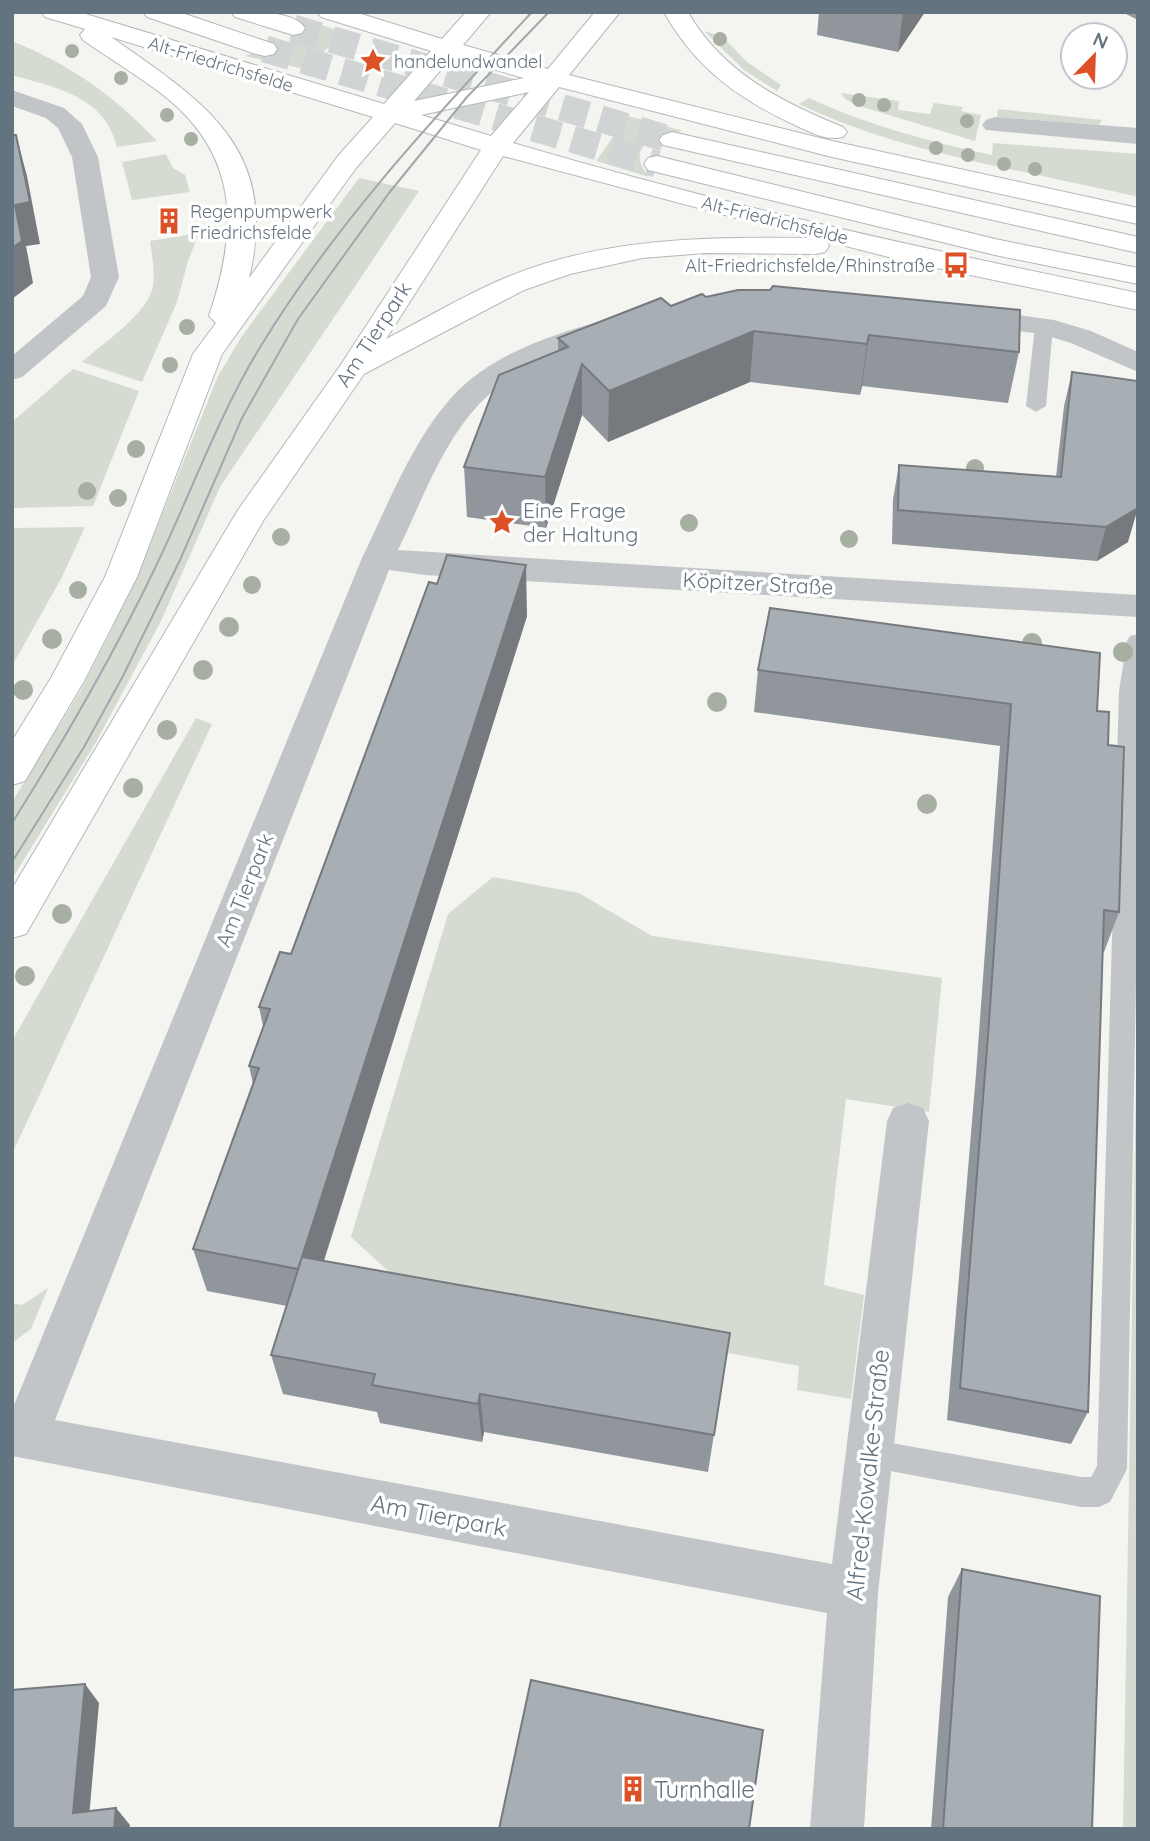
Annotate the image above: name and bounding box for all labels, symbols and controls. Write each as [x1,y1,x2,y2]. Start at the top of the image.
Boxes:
north arrow [1059,21,1129,91]
text: N [1090,27,1112,54]
street label: Alt-Friedrichsfelde [146,31,296,97]
place icon: handelundwandel [358,46,388,76]
place label: handelundwandel [394,50,542,73]
street label: Alt-Friedrichsfelde [699,191,851,249]
place label: Regenpumpwerk Friedrichsfelde [190,200,332,244]
building icon: Regenpumpwerk Friedrichsfelde [154,206,184,236]
bus stop icon: Alt-Friedrichsfelde/Rhinstraße [941,250,971,280]
place label: Alt-Friedrichsfelde/Rhinstraße [685,254,935,277]
street label: Am Tierpark [329,276,417,392]
place label: Eine Frage der Haltung [523,497,638,547]
place icon: Eine Frage der Haltung [487,507,517,537]
street label: Köpitzer Straße [682,566,834,600]
street label: Am Tierpark [209,829,279,951]
street label: Alfred-Kowalke-Straße [839,1348,895,1602]
street label: Am Tierpark [369,1487,509,1543]
building icon: Turnhalle [618,1774,648,1804]
place label: Turnhalle [654,1774,755,1804]

